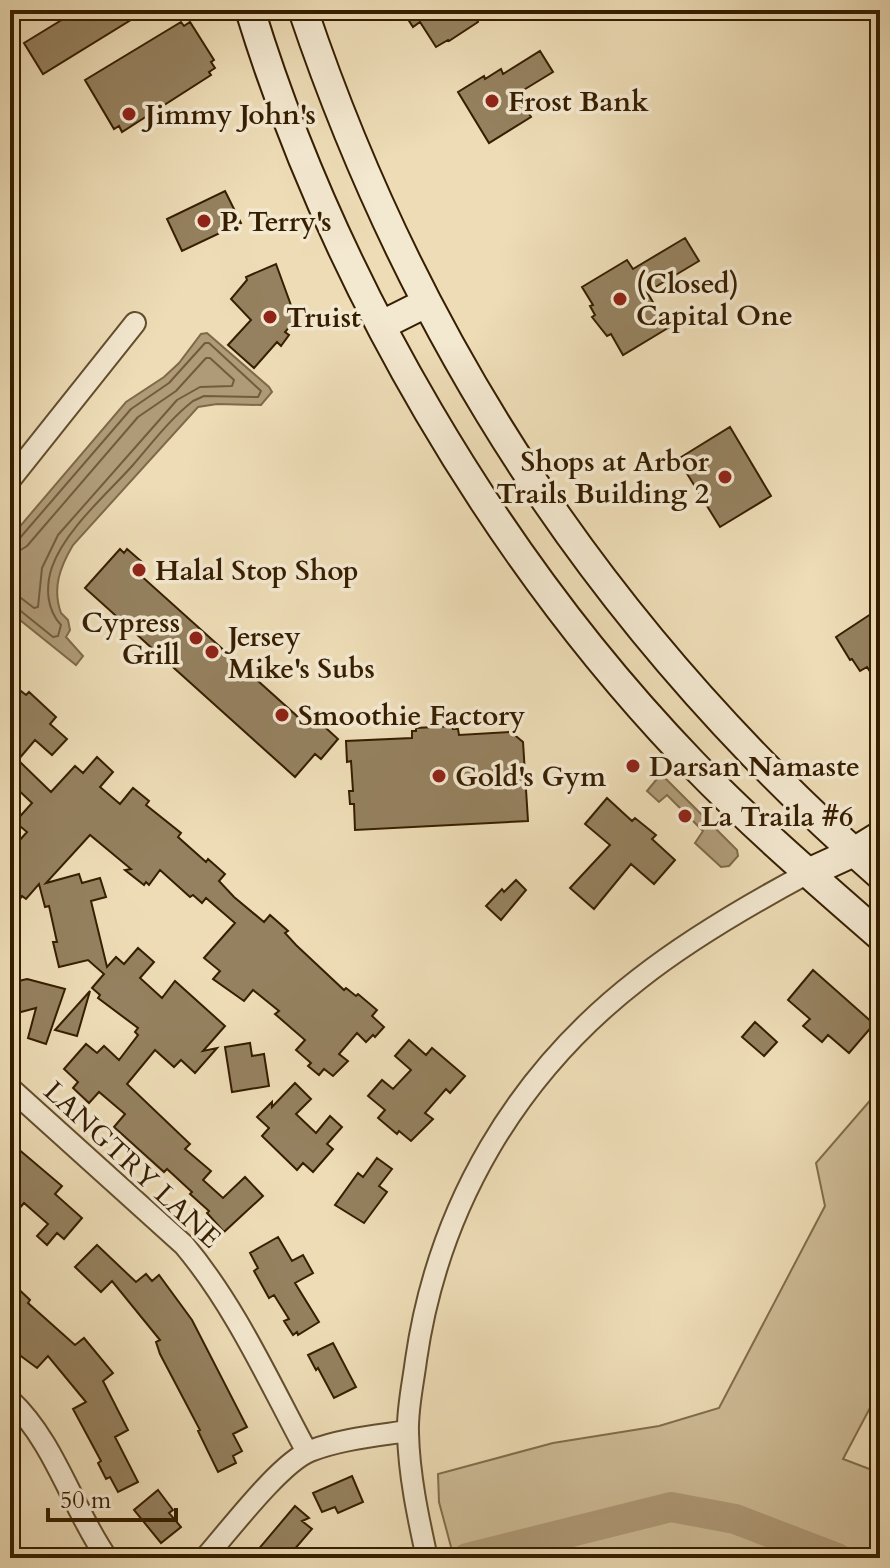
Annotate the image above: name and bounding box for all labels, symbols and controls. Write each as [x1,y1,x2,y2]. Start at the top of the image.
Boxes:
place label: Frost Bank [508,83,649,121]
marker: Frost Bank [483,92,501,110]
place label: Jimmy John's [141,96,316,134]
marker: Jimmy John's [120,105,138,123]
place label: P. Terry's [220,203,332,241]
marker: P. Terry's [195,212,213,230]
place label: (Closed) Capital One [636,265,793,335]
marker: (Closed) Capital One [611,290,629,308]
place label: Truist [286,299,361,337]
marker: Truist [261,308,279,326]
place label: Shops at Arbor Trails Building 2 [496,443,710,513]
marker: Shops at Arbor Trails Building 2 [716,468,734,486]
place label: Halal Stop Shop [155,552,359,590]
marker: Halal Stop Shop [130,561,148,579]
place label: Cypress Grill [81,604,180,674]
place label: Jersey Mike's Subs [224,618,375,688]
marker: Cypress Grill [187,629,205,647]
marker: Jersey Mike's Subs [203,643,221,661]
place label: Smoothie Factory [298,697,525,735]
marker: Smoothie Factory [273,706,291,724]
place label: Darsan Namaste [649,748,860,786]
marker: Darsan Namaste [624,757,642,775]
place label: Gold's Gym [455,758,606,796]
marker: Gold's Gym [430,767,448,785]
place label: La Traila #6 [701,798,853,836]
marker: La Traila #6 [676,807,694,825]
street label: LANGTRY LANE [36,1073,229,1257]
scale bar [48,1472,176,1522]
text: 50 m [60,1484,112,1517]

